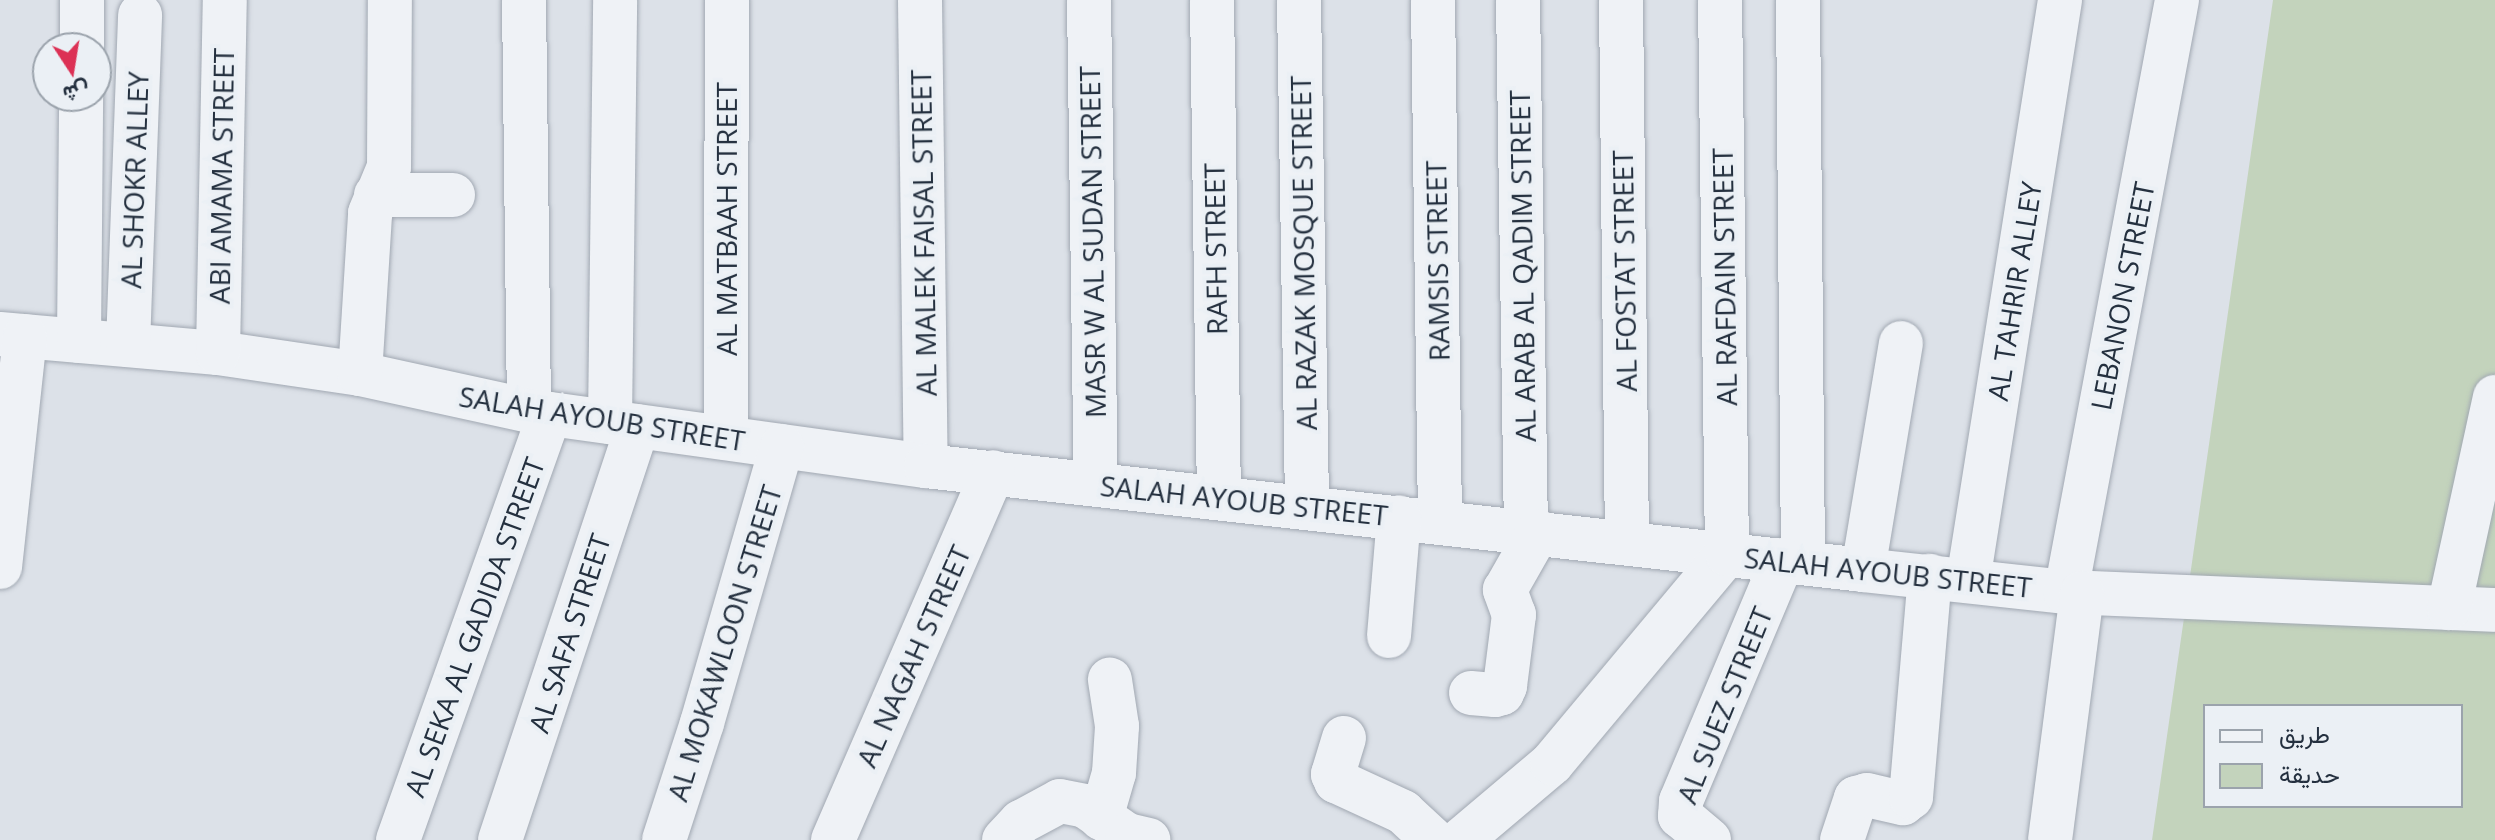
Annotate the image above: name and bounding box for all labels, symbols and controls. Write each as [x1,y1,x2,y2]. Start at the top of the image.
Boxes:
north arrow [32,32,112,112]
street label: ABI AMAMA STREET [202,48,240,304]
street label: MASR W AL SUDAN STREET [1072,66,1112,418]
street label: AL MALEK FAISAL STREET [903,69,943,397]
street label: AL SHOKR ALLEY [113,71,155,289]
street label: AL RAZAK MOSQUE STREET [1283,75,1323,431]
text: ش [61,76,93,111]
street label: AL MATBAAH STREET [709,82,743,356]
street label: AL ARAB AL QADIM STREET [1502,90,1542,442]
street label: AL RAFDAIN STREET [1705,148,1743,406]
street label: AL FOSTAT STREET [1605,150,1643,392]
street label: RAMSIS STREET [1418,160,1456,362]
street label: RAFH STREET [1197,163,1233,335]
street label: AL TAHRIR ALLEY [1980,179,2048,403]
street label: LEBANON STREET [2083,179,2161,413]
street label: SALAH AYOUB STREET [457,379,747,457]
street label: AL SEKA AL GADIDA STREET [397,453,551,801]
street label: SALAH AYOUB STREET [1099,468,1389,532]
street label: AL MOKAWLOON STREET [660,481,788,805]
street label: AL SAFA STREET [521,530,617,736]
street label: AL NAGAH STREET [849,540,977,772]
street label: SALAH AYOUB STREET [1743,540,2033,604]
street label: AL SUEZ STREET [1669,602,1779,808]
legend [2203,704,2463,808]
text: طريق [2279,717,2330,750]
text: حديقة [2279,757,2340,790]

